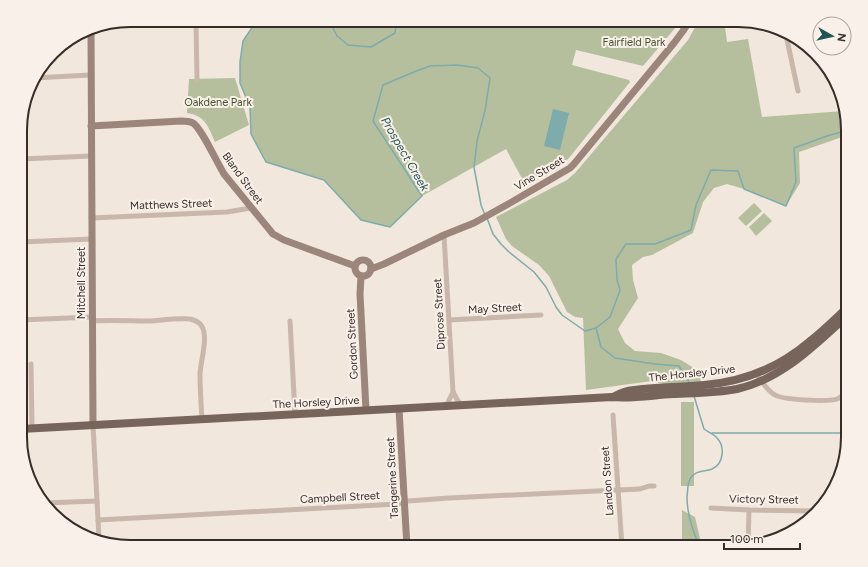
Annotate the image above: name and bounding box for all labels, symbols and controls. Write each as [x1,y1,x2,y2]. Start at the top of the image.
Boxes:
north arrow [812,16,852,56]
text: N [834,32,848,42]
park label: Fairfield Park [603,36,666,49]
park label: Oakdene Park [184,96,252,109]
water label: Prospect Creek [378,115,432,194]
street label: Bland Street [219,150,266,207]
street label: Vine Street [512,153,567,193]
street label: Matthews Street [130,197,212,212]
street label: Mitchell Street [75,247,88,319]
street label: Diprose Street [431,278,448,350]
street label: May Street [468,301,522,316]
street label: Gordon Street [344,308,361,380]
street label: The Horsley Drive [648,363,736,384]
street label: The Horsley Drive [272,394,360,411]
street label: Tangerine Street [384,437,401,519]
street label: Landon Street [599,446,616,516]
street label: Campbell Street [300,489,380,506]
street label: Victory Street [729,492,799,507]
scale bar [724,525,800,551]
text: 100 m [730,532,764,546]

